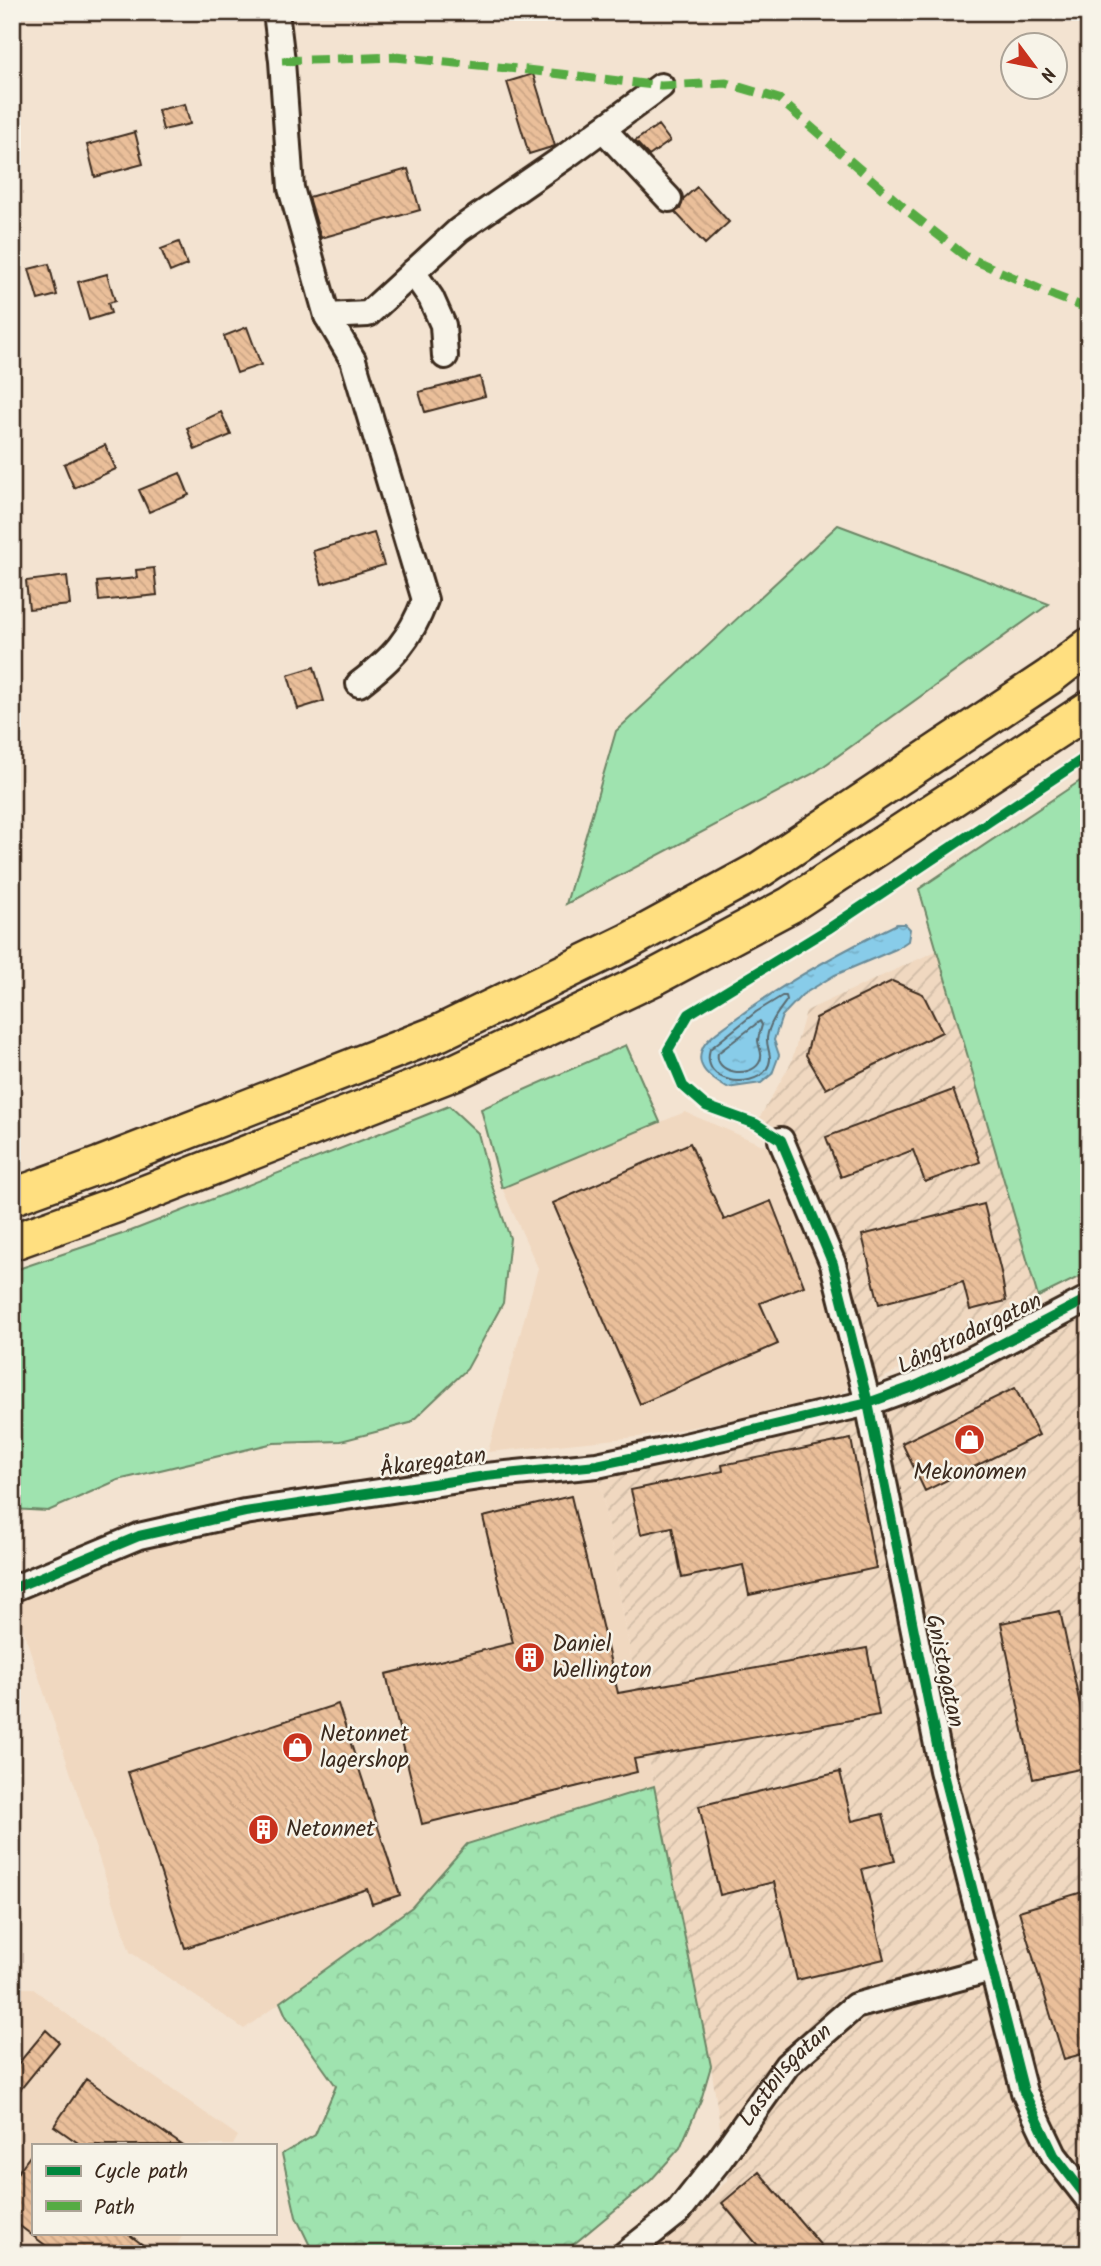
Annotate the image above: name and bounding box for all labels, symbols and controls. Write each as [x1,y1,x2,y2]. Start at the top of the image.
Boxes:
north arrow [1000,32,1070,102]
text: N [1031,61,1063,87]
street label: Långtradargatan [891,1283,1049,1385]
shop icon: Mekonomen [953,1422,987,1456]
street label: Åkaregatan [377,1438,489,1488]
place label: Mekonomen [913,1455,1027,1491]
street label: Gnistagatan [914,1611,974,1731]
place label: Daniel Wellington [552,1627,652,1689]
building icon: Daniel Wellington [512,1641,546,1675]
place label: Netonnet lagershop [320,1717,410,1779]
shop icon: Netonnet lagershop [280,1731,314,1765]
place label: Netonnet [286,1812,376,1848]
building icon: Netonnet [246,1813,280,1847]
street label: Lastbilsgatan [730,2015,841,2135]
legend [32,2144,276,2234]
text: Cycle path [94,2156,188,2189]
text: Path [94,2192,135,2225]

